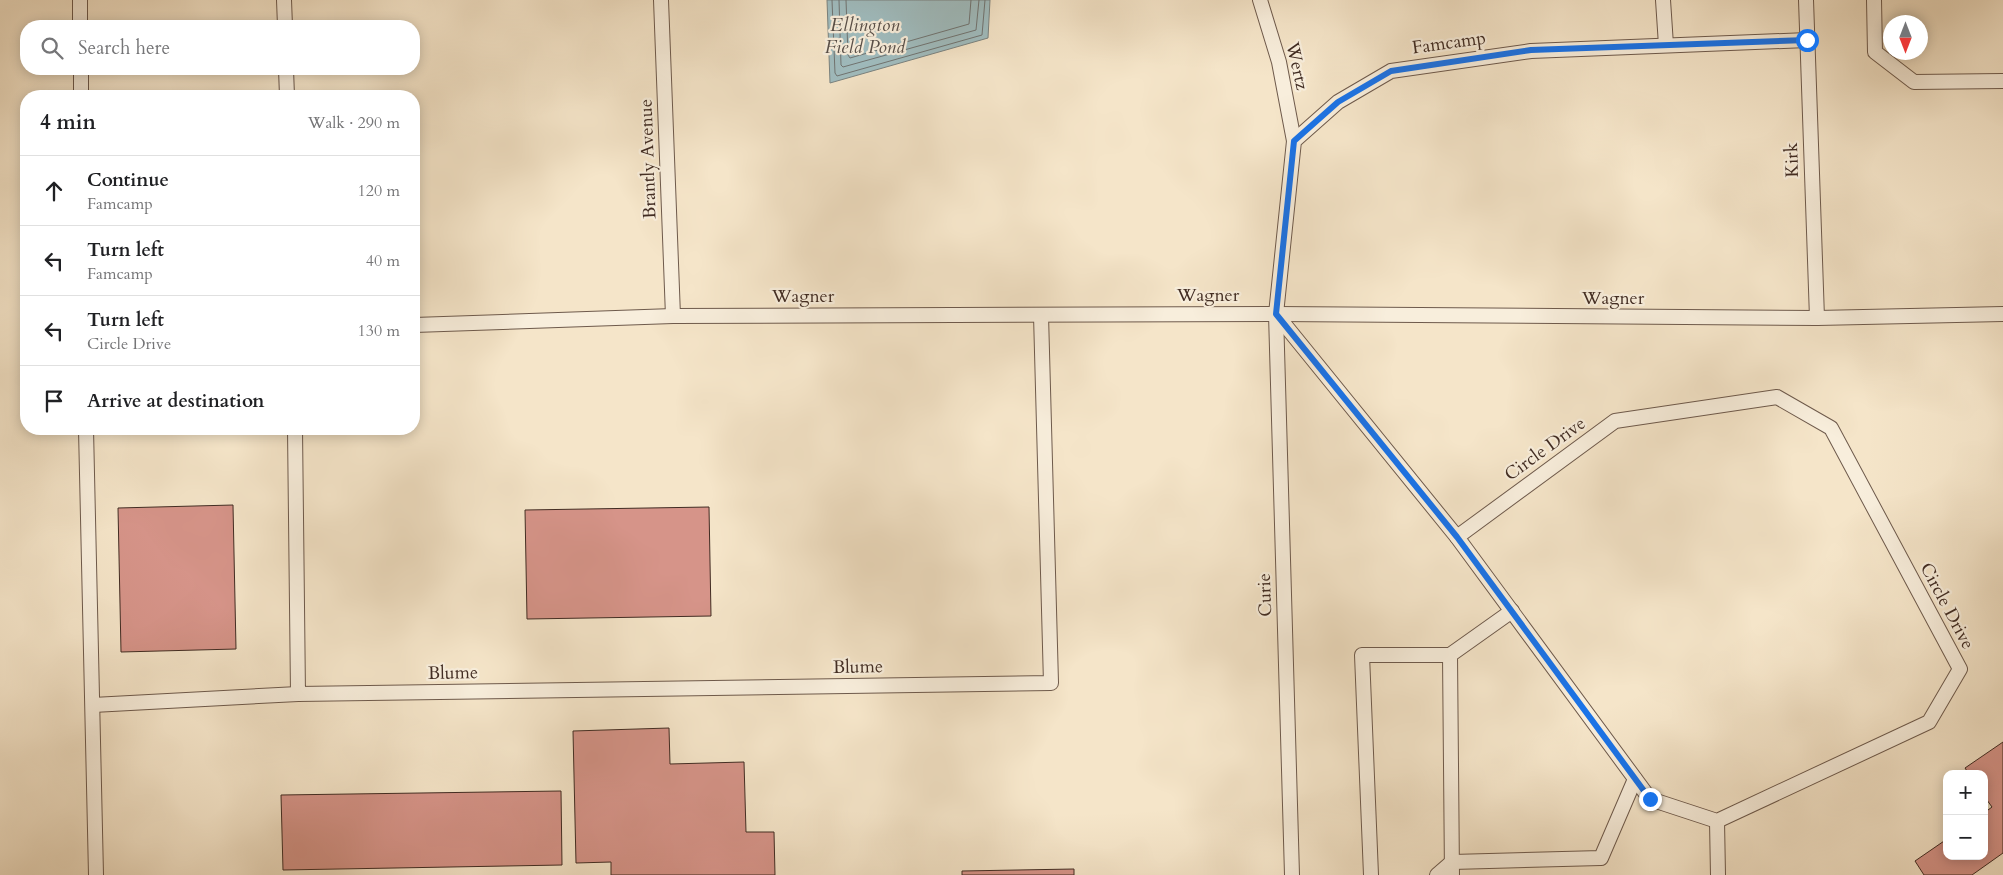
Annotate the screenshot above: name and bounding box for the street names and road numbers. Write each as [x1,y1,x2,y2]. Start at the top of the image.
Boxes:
street label: Famcamp [1411,25,1487,61]
street label: Wertz [1279,39,1315,92]
street label: Brantly Avenue [633,99,663,219]
street label: Kirk [1779,142,1805,178]
street label: Wagner [1176,283,1240,308]
street label: Wagner [771,284,835,309]
street label: Wagner [1581,286,1645,311]
street label: Circle Drive [1499,411,1591,487]
street label: Circle Drive [1914,558,1980,654]
street label: Curie [1252,573,1278,617]
street label: Blume [833,654,883,680]
street label: Blume [428,660,478,686]

